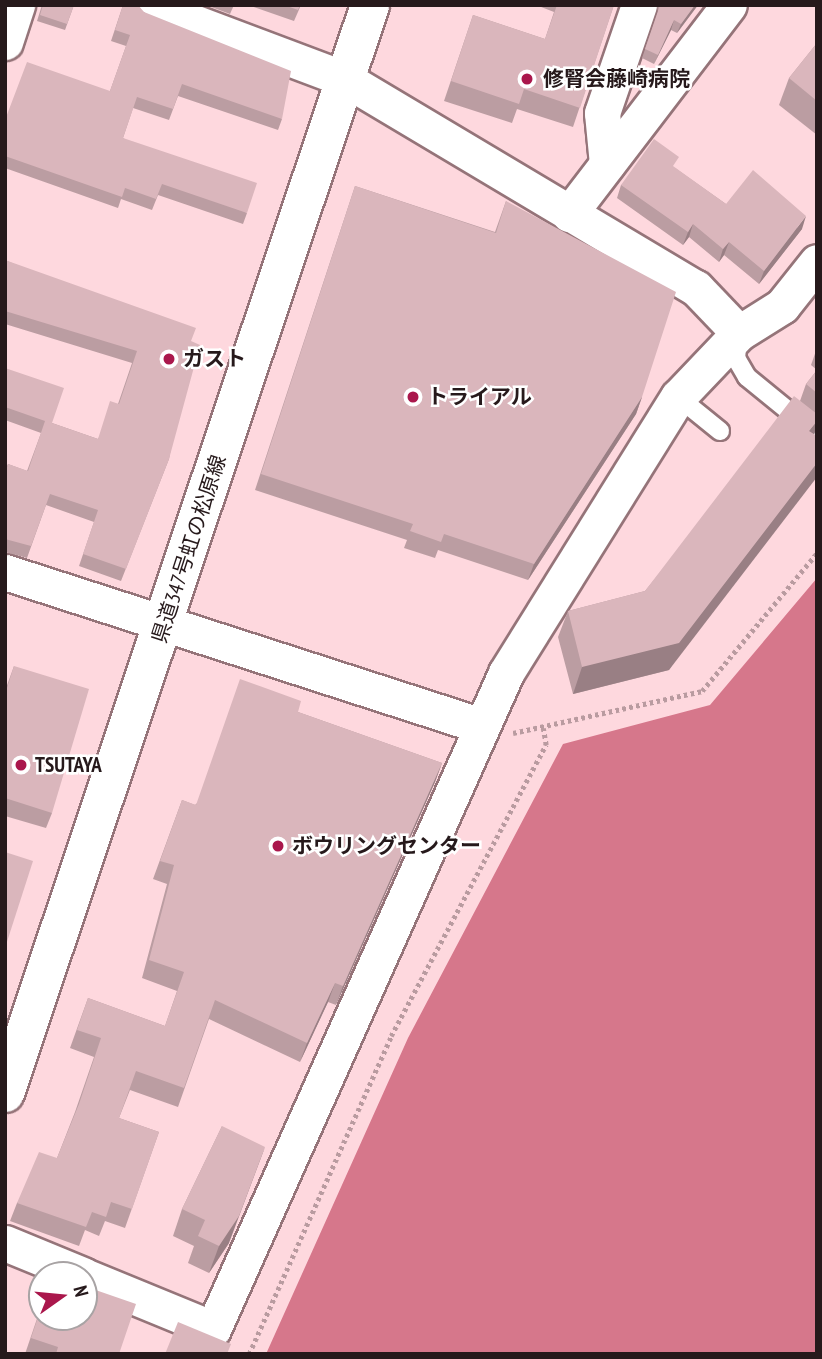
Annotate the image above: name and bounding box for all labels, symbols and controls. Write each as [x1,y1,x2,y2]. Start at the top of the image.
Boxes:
place label: 修腎会藤崎病院 [543,66,690,92]
marker: 修腎会藤崎病院 [517,69,537,89]
place label: ガスト [183,346,246,372]
marker: ガスト [161,351,177,367]
place label: トライアル [427,384,532,410]
marker: トライアル [405,389,421,405]
street label: 県道347号虹の松原線 [147,452,231,646]
place label: TSUTAYA [35,752,102,778]
marker: TSUTAYA [13,757,29,773]
place label: ボウリングセンター [292,833,481,859]
marker: ボウリングセンター [270,838,286,854]
north arrow [28,1261,98,1331]
text: N [68,1283,94,1299]

